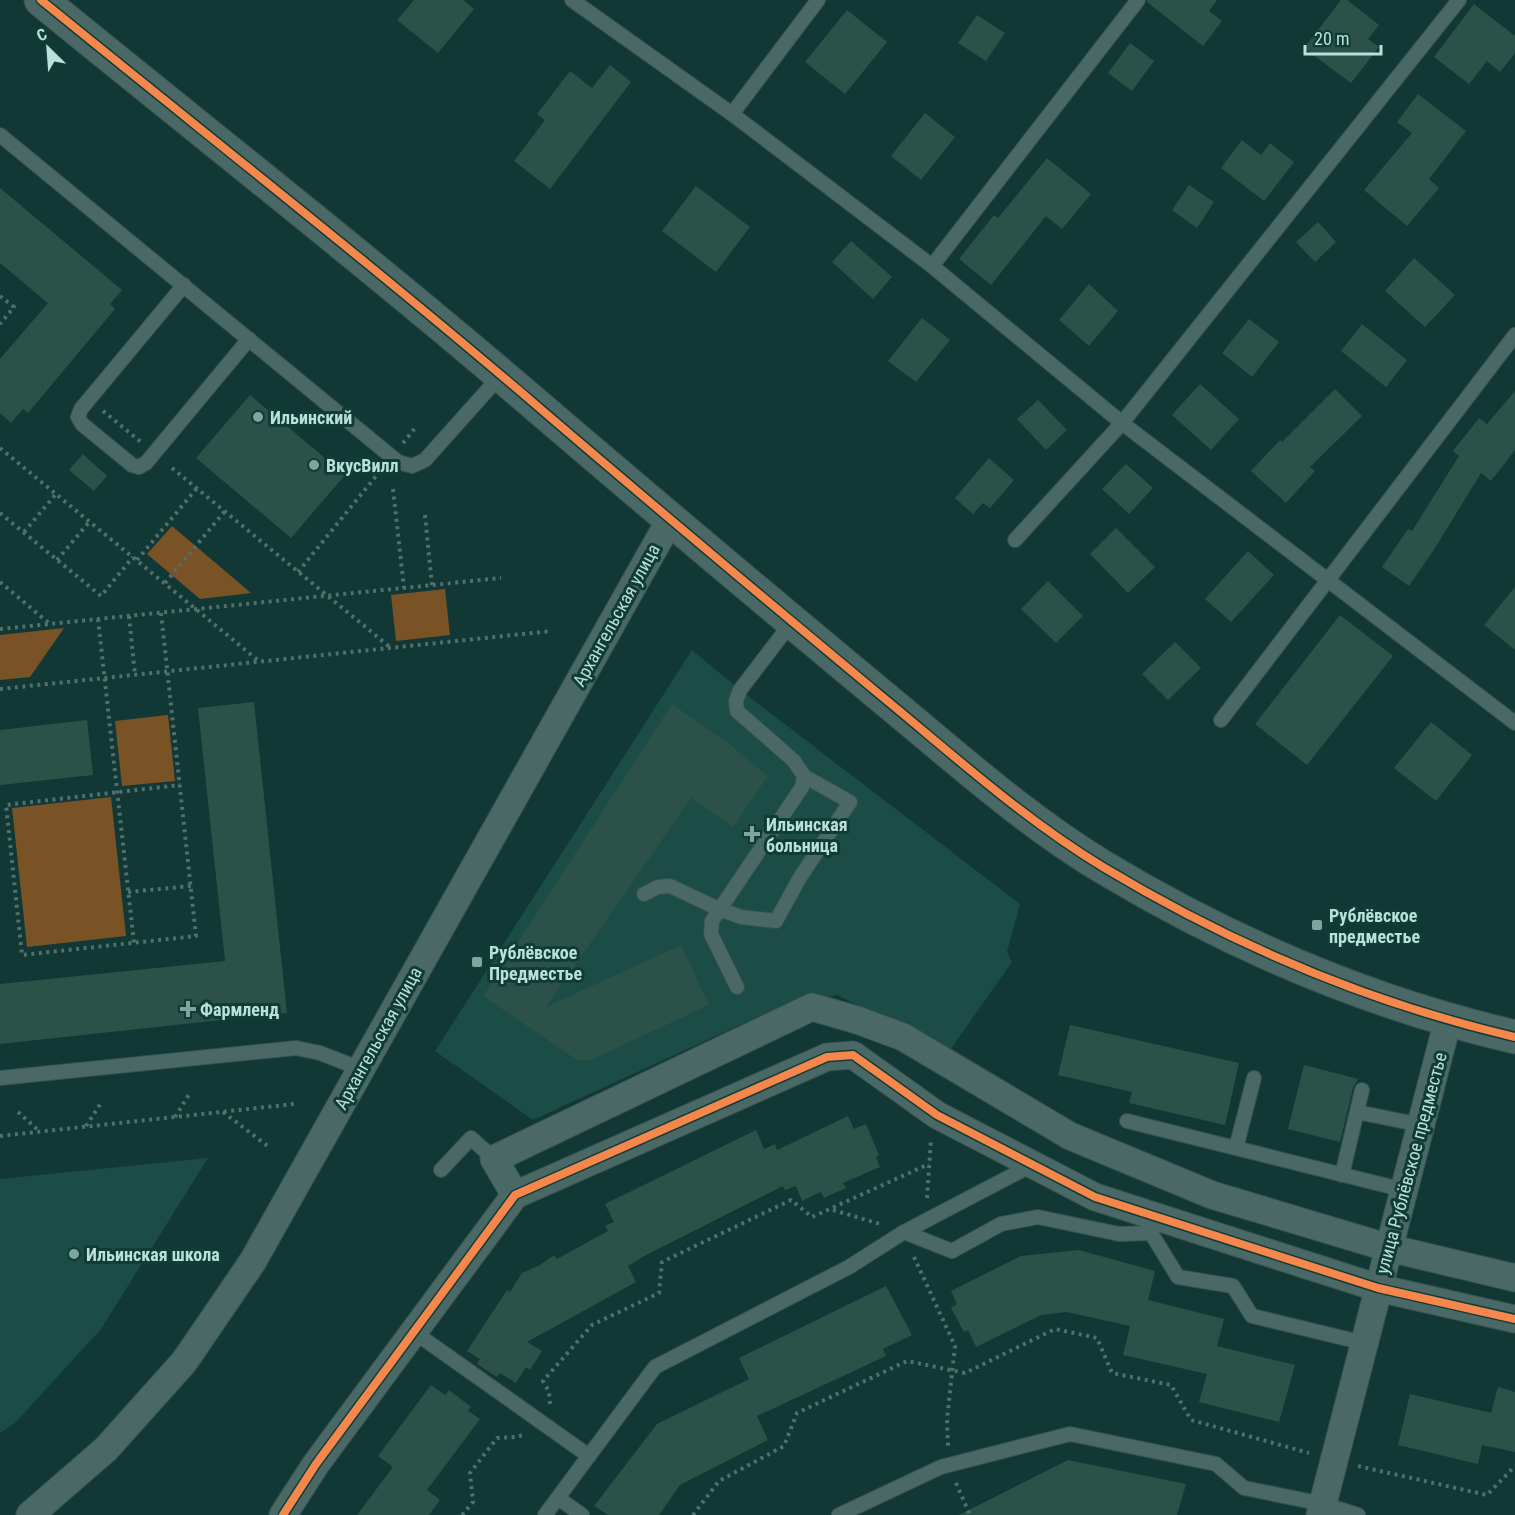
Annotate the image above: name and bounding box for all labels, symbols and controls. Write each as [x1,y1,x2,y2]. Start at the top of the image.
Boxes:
north arrow [18,18,78,78]
scale bar [1305,18,1382,56]
text: С [34,24,50,45]
text: 20 m [1314,28,1349,49]
place label: Ильинский [270,407,352,428]
marker: Ильинский [251,410,265,424]
place label: ВкусВилл [326,455,398,476]
marker: ВкусВилл [307,458,321,472]
street label: Архангельская улица [568,540,664,690]
place label: Ильинская больница [766,814,848,856]
marker: Ильинская больница [743,825,761,843]
place label: Рублёвское предместье [1329,905,1420,947]
marker: Рублёвское предместье [1310,918,1324,932]
place label: Рублёвское Предместье [489,942,582,984]
marker: Рублёвское Предместье [470,955,484,969]
street label: Архангельская улица [330,963,426,1113]
place label: Фармленд [200,999,279,1020]
marker: Фармленд [181,1002,195,1016]
street label: улица Рублёвское предместье [1371,1050,1451,1276]
place label: Ильинская школа [86,1244,220,1265]
marker: Ильинская школа [67,1247,81,1261]

